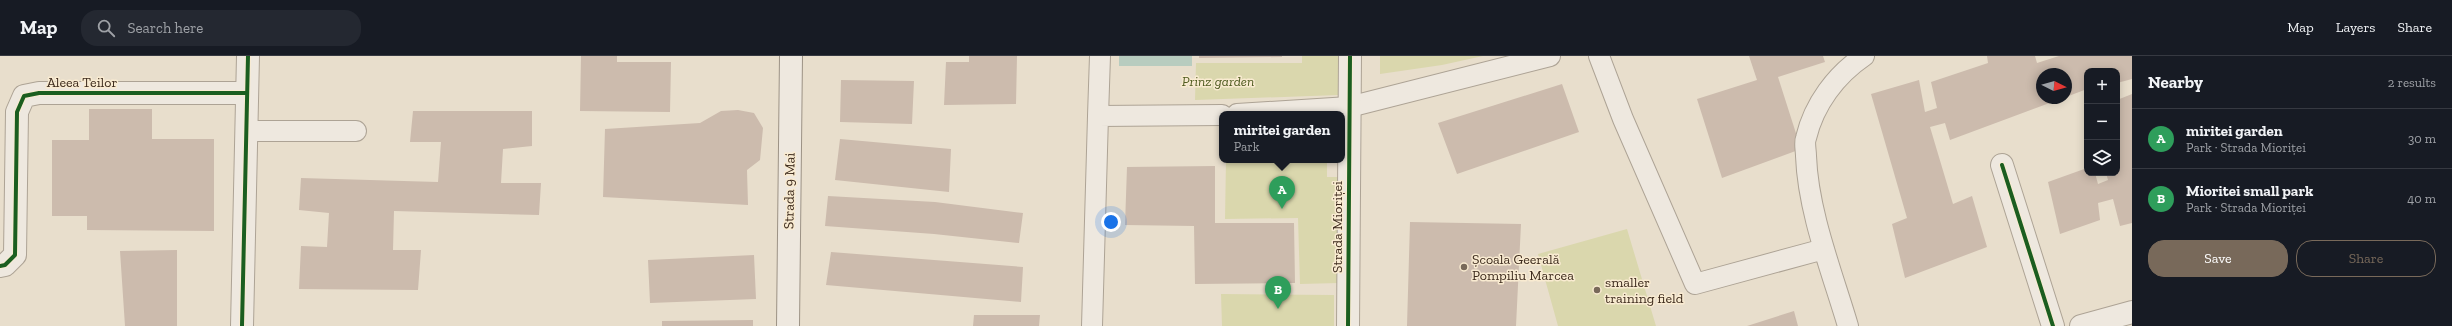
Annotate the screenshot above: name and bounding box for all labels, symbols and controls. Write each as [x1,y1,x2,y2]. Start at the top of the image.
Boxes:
search box [81,10,361,46]
text: Map [20,16,57,39]
icon: search [95,17,117,39]
text: Search here [127,19,203,37]
text: Map [2287,19,2314,36]
text: Layers [2336,19,2375,36]
text: Share [2397,19,2432,36]
north arrow [2036,68,2072,104]
map controls [2084,68,2120,176]
button: + [2084,68,2120,104]
text: Nearby [2148,72,2203,92]
park label: Prinz garden [1182,73,1254,90]
street label: Aleea Teilor [47,74,117,91]
text: 2 results [2388,75,2436,90]
button: − [2084,104,2120,140]
popup [1219,111,1345,163]
text: miritei garden [1234,121,1330,139]
text: miritei garden [2186,122,2283,140]
text: A [2157,131,2165,146]
text: 30 m [2408,131,2436,146]
text: Park [1234,139,1259,154]
button: layers [2084,140,2120,176]
text: Park · Strada Mioriței [2186,140,2306,155]
street label: Strada 9 Mai [780,153,799,229]
pin: A [1269,176,1295,209]
street label: Strada Mioriței [1329,181,1346,273]
text: Mioritei small park [2186,182,2313,200]
text: B [2157,191,2165,206]
text: 40 m [2407,191,2436,206]
text: Park · Strada Mioriței [2186,200,2306,215]
your location [1101,212,1121,232]
button: Save [2148,240,2288,277]
button: Share [2296,240,2436,277]
place label: Școala Geerală Pompiliu Marcea [1472,251,1574,284]
marker: Școala Geerală Pompiliu Marcea [1459,262,1469,272]
place label: smaller training field [1605,274,1684,307]
pin: B [1265,276,1291,309]
marker: smaller training field [1592,285,1602,295]

